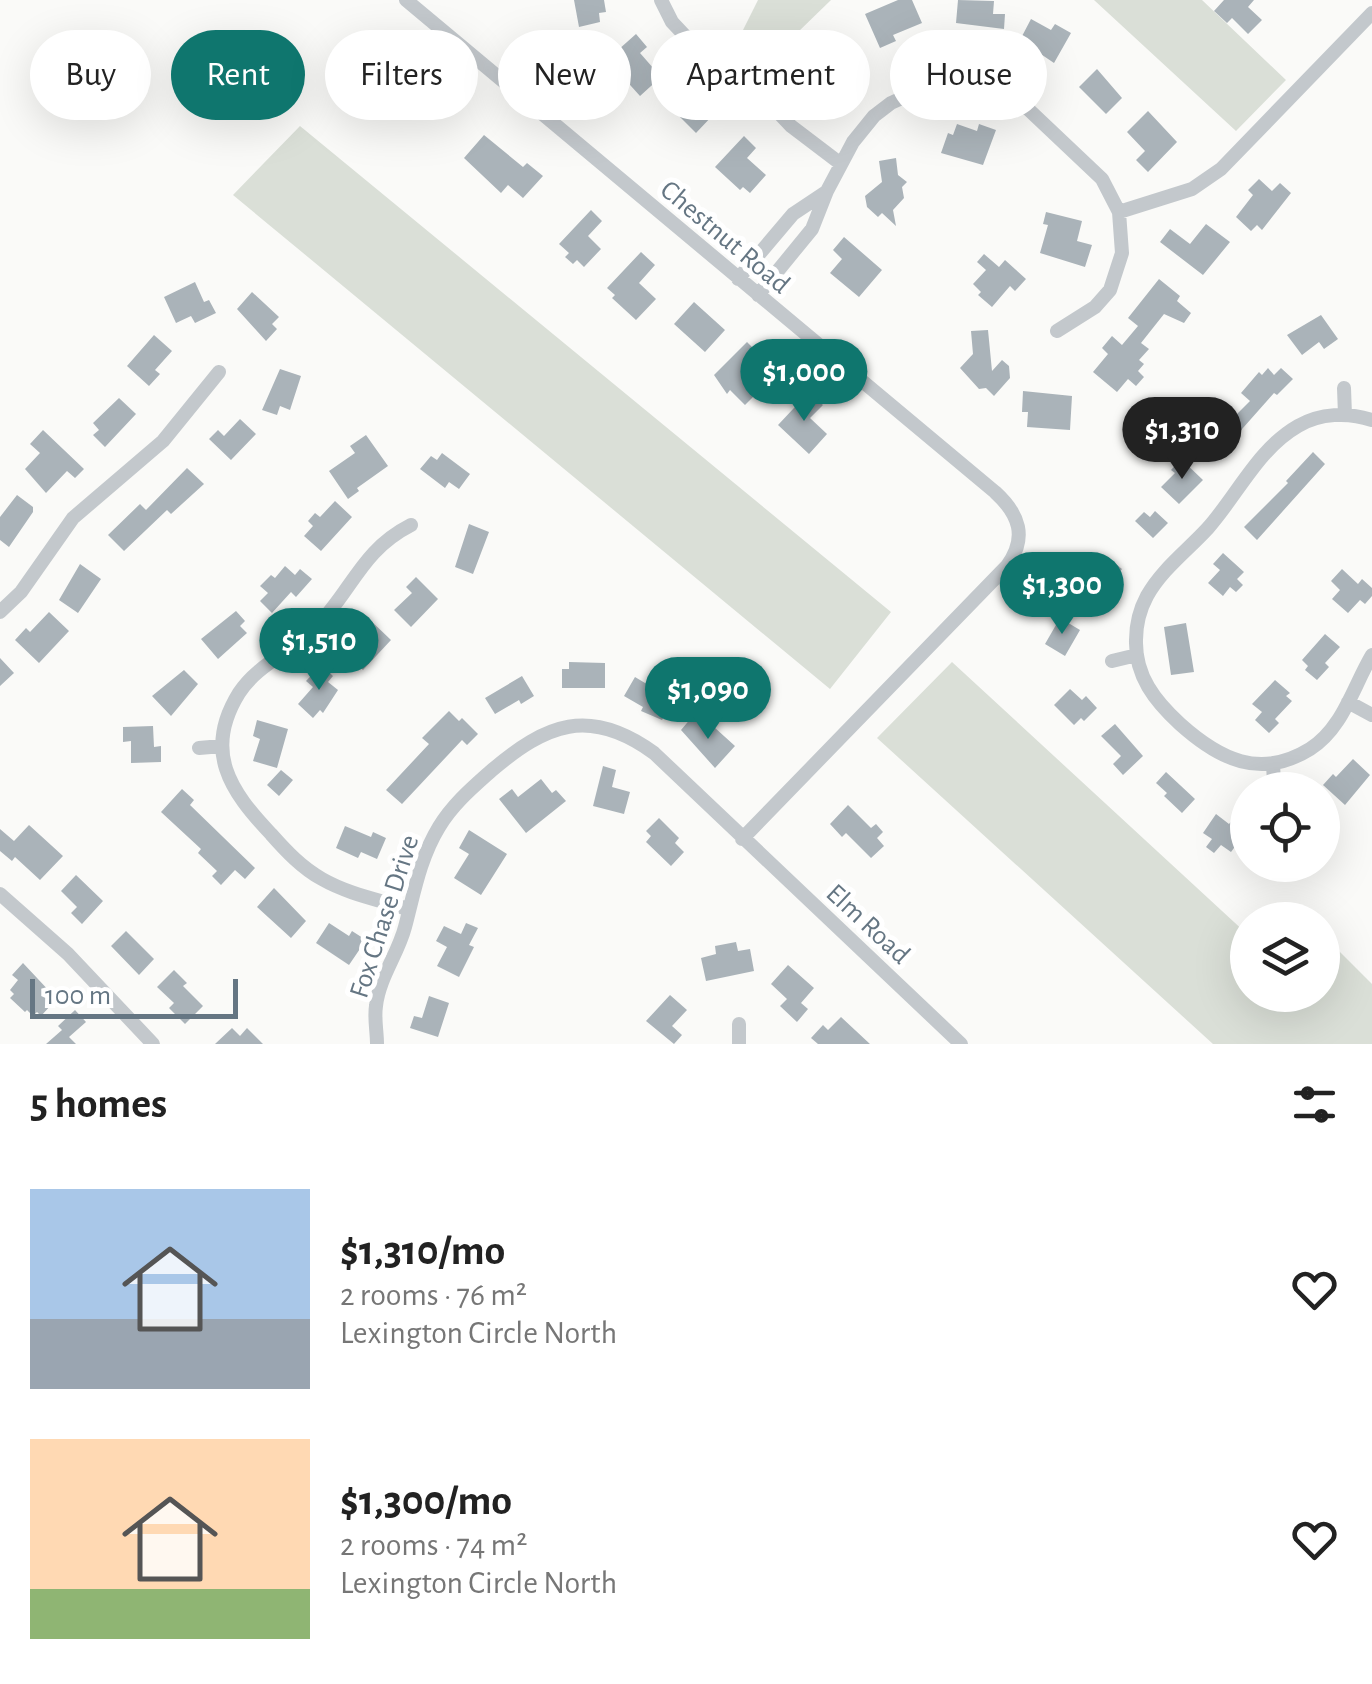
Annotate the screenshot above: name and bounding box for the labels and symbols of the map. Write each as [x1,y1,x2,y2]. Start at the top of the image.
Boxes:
street label: Chestnut Road [655,176,795,299]
pin: $1,000 [723,339,885,424]
pin: $1,310 [1101,397,1263,482]
pin: $1,300 [981,552,1143,637]
pin: $1,510 [238,608,400,693]
pin: $1,090 [627,657,789,742]
street label: Fox Chase Drive [345,832,424,1002]
street label: Elm Road [820,879,915,970]
scale bar [30,974,238,1018]

